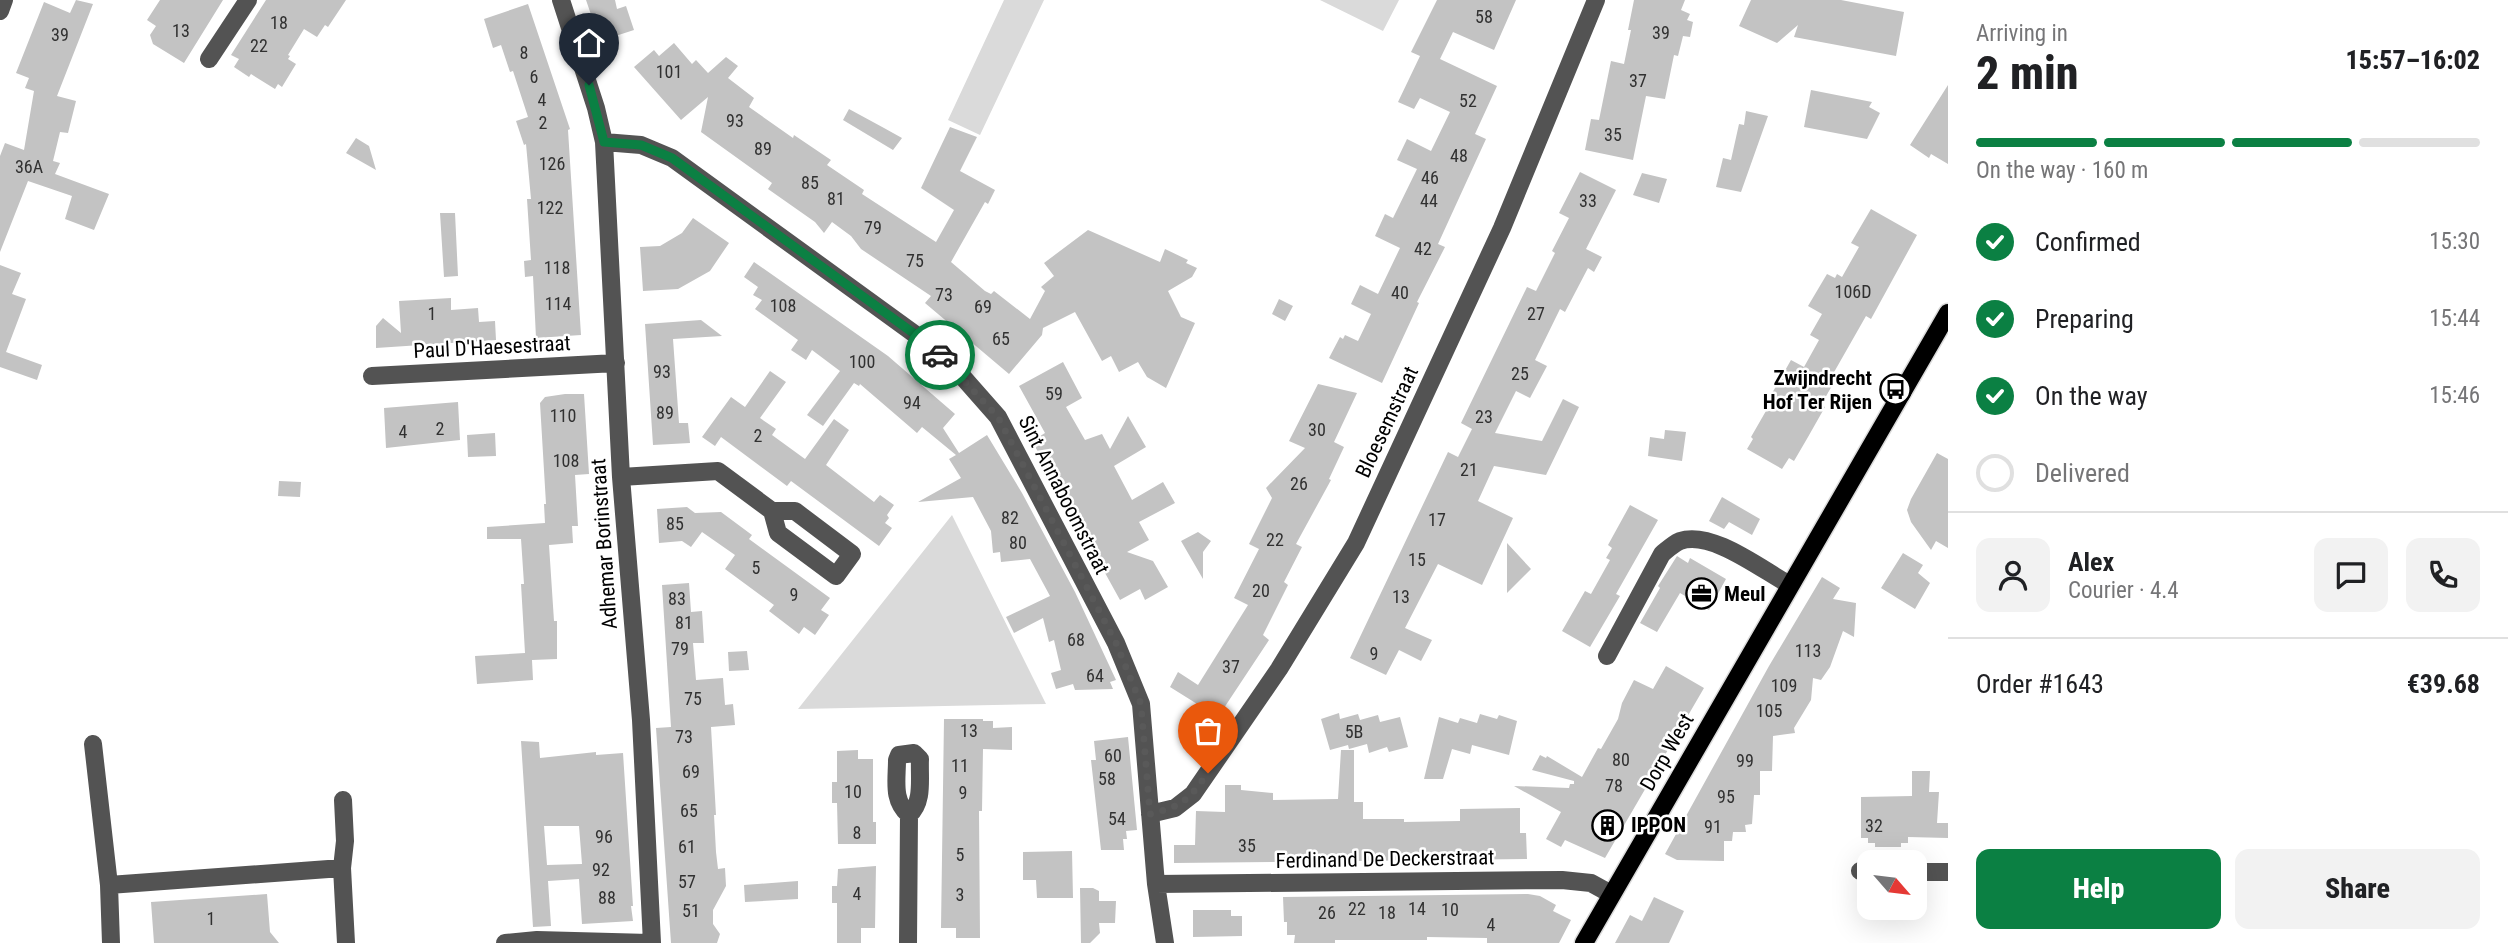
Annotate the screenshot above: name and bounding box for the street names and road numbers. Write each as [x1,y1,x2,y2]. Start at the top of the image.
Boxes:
street label: Paul D'Haesestraat [413,331,571,363]
street label: Bloesemstraat [1351,363,1423,481]
street label: Sint Annaboomstraat [1014,412,1114,578]
street label: Adhemar Borinstraat [586,458,622,630]
street label: Dorp West [1635,709,1699,795]
street label: Ferdinand De Deckerstraat [1276,845,1494,873]

